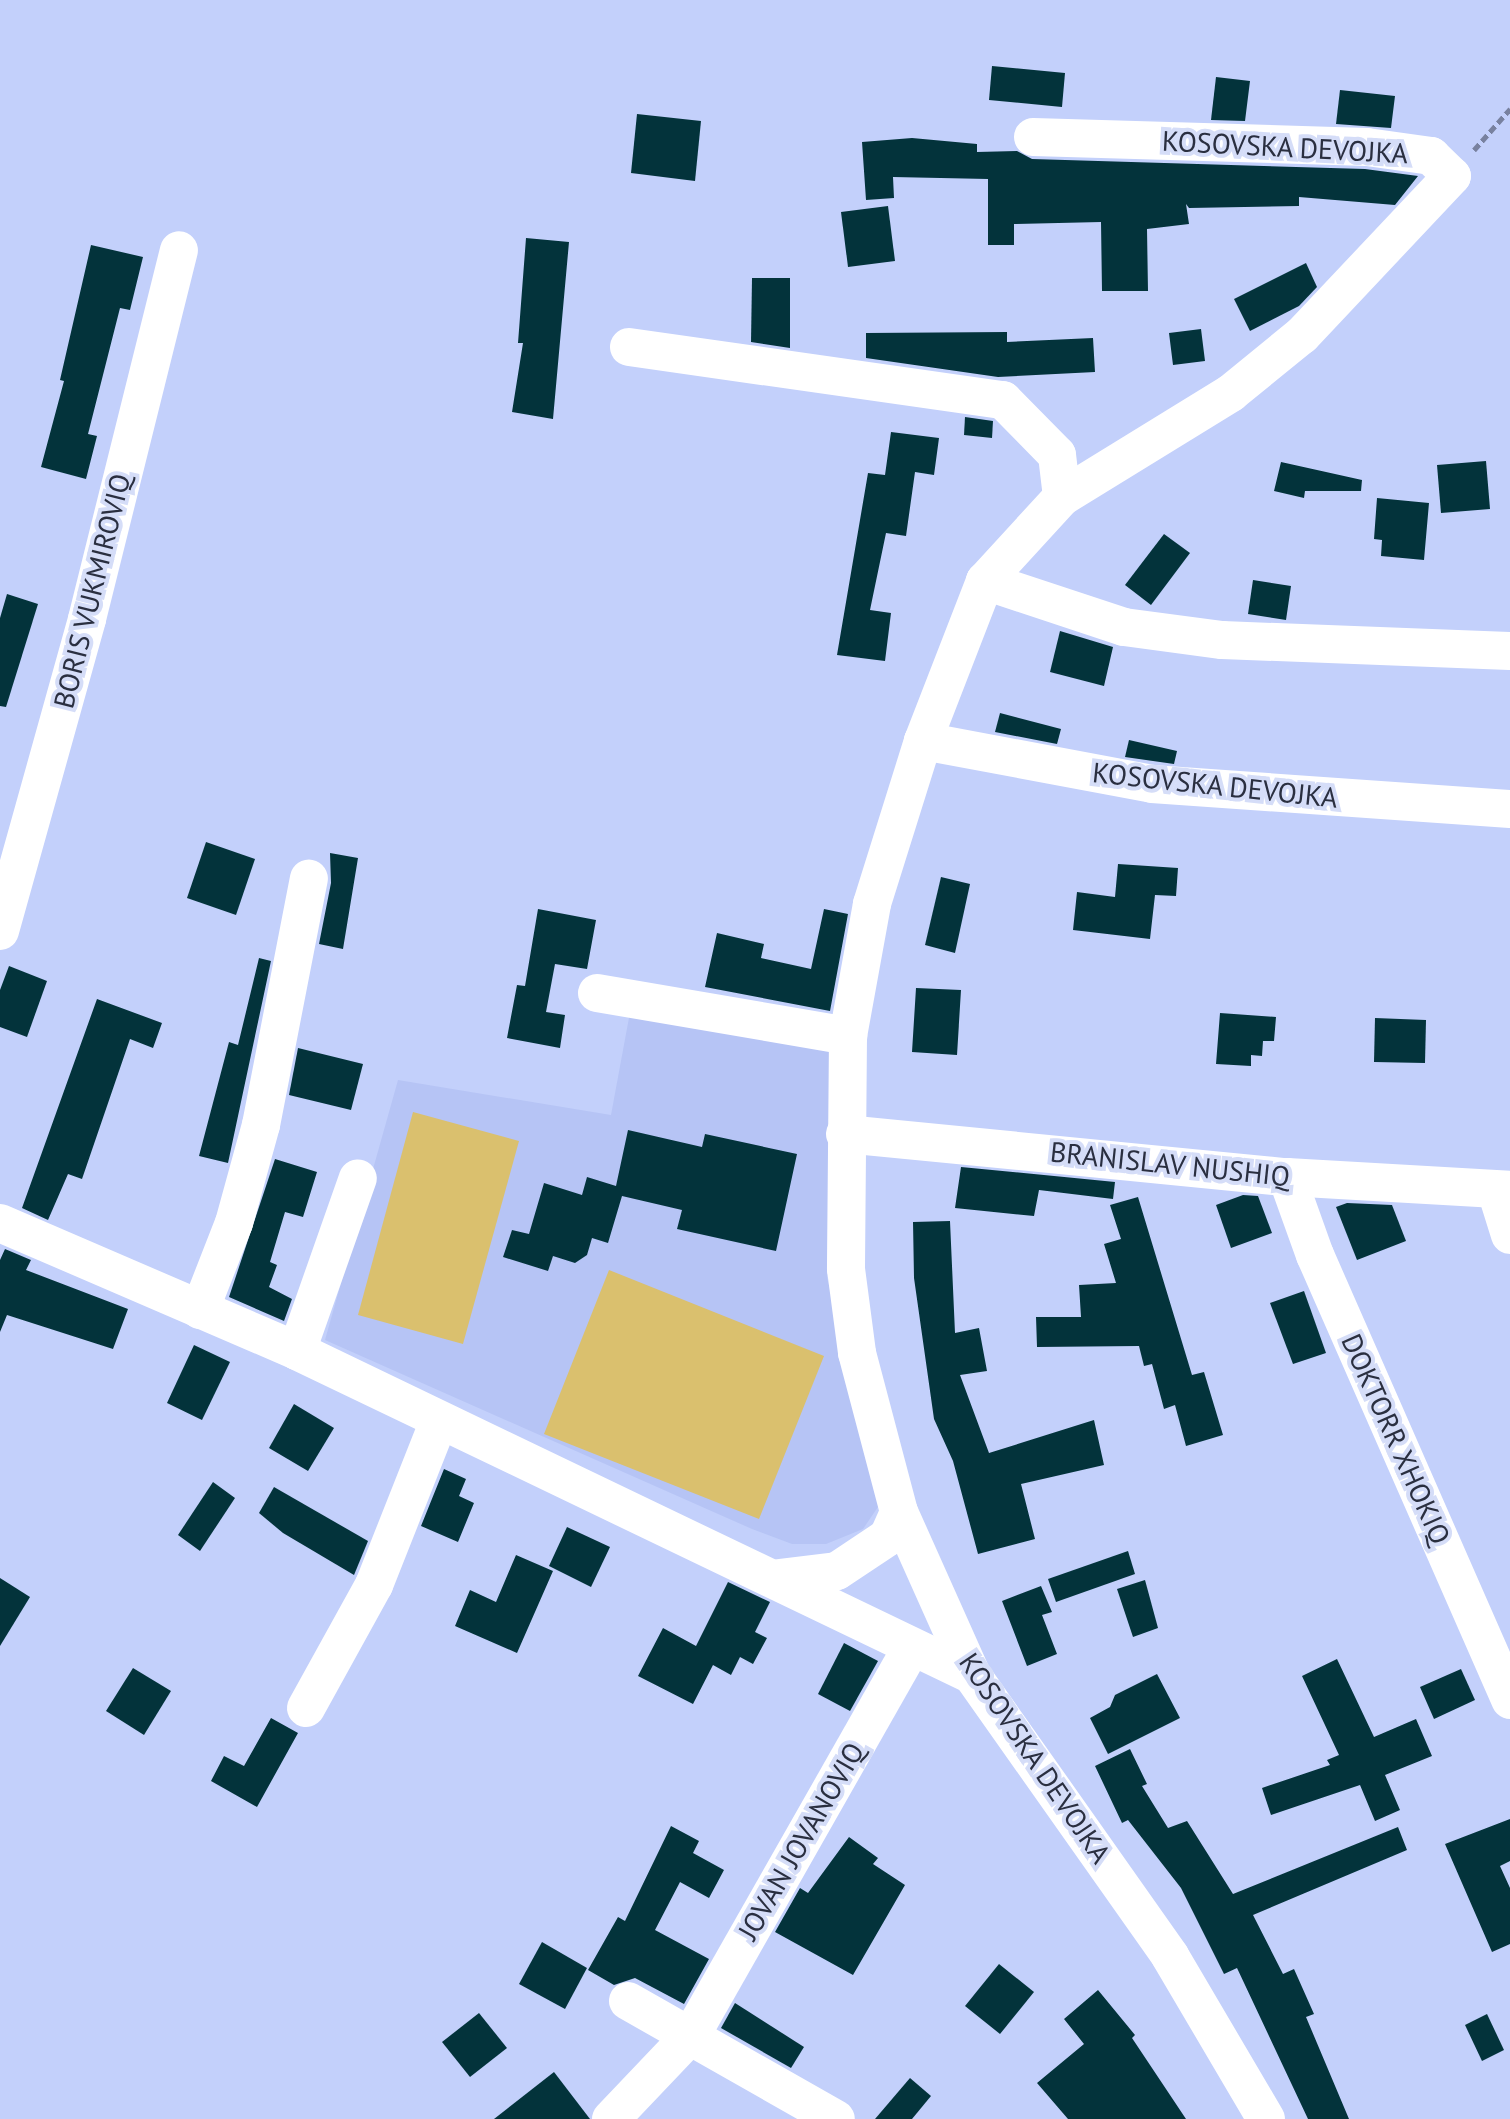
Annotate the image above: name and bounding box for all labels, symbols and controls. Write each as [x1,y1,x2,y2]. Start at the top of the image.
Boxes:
street label: KOSOVSKA DEVOJKA [1161,124,1409,170]
street label: BORIS VUKMIROVIQ [47,470,137,712]
street label: KOSOVSKA DEVOJKA [1090,755,1340,815]
street label: BRANISLAV NUSHIQ [1048,1135,1292,1193]
street label: DOKTORR XHOKIQ [1334,1328,1458,1550]
street label: KOSOVSKA DEVOJKA [952,1646,1118,1870]
street label: JOVAN JOVANOVIQ [731,1736,871,1946]

